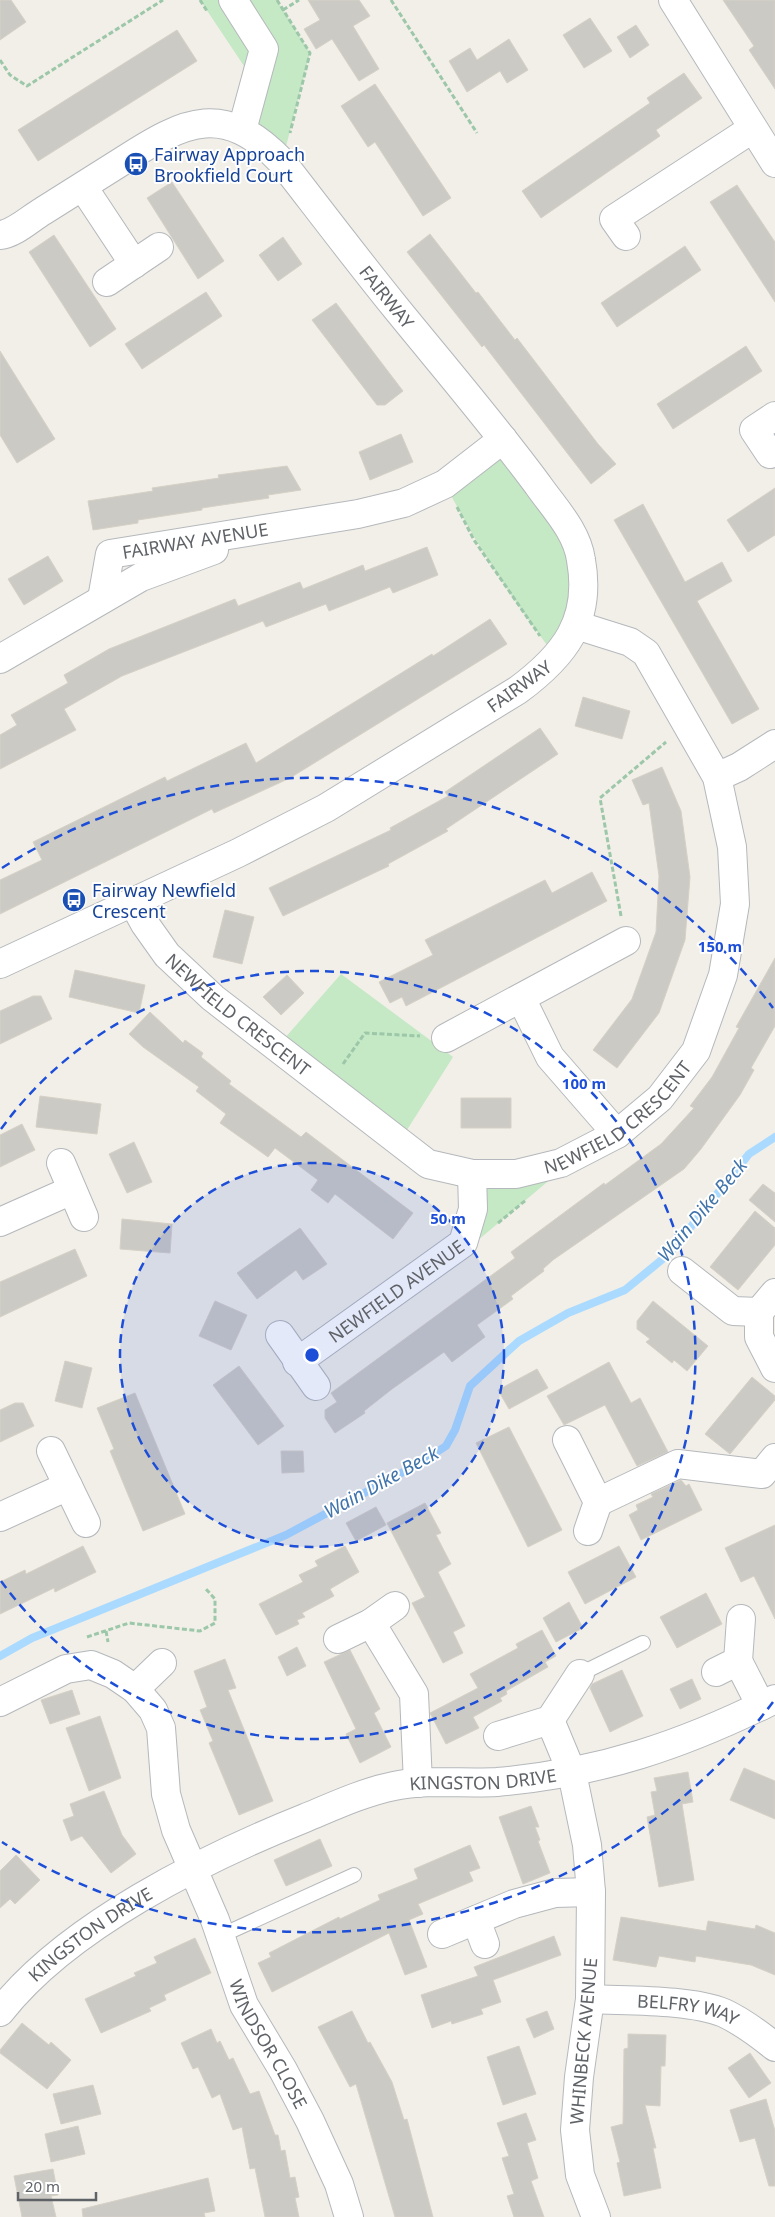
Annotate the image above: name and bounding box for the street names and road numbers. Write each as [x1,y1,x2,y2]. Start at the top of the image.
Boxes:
street label: FAIRWAY [354,260,420,334]
street label: FAIRWAY AVENUE [120,517,270,564]
street label: FAIRWAY [482,654,557,718]
street label: NEWFIELD CRESCENT [161,948,316,1081]
street label: NEWFIELD CRESCENT [541,1056,696,1179]
street label: NEWFIELD AVENUE [323,1234,469,1348]
street label: KINGSTON DRIVE [408,1763,558,1795]
street label: KINGSTON DRIVE [23,1881,156,1987]
street label: WHINBECK AVENUE [564,1957,602,2125]
street label: WINDSOR CLOSE [224,1976,313,2113]
street label: BELFRY WAY [637,1989,744,2031]

